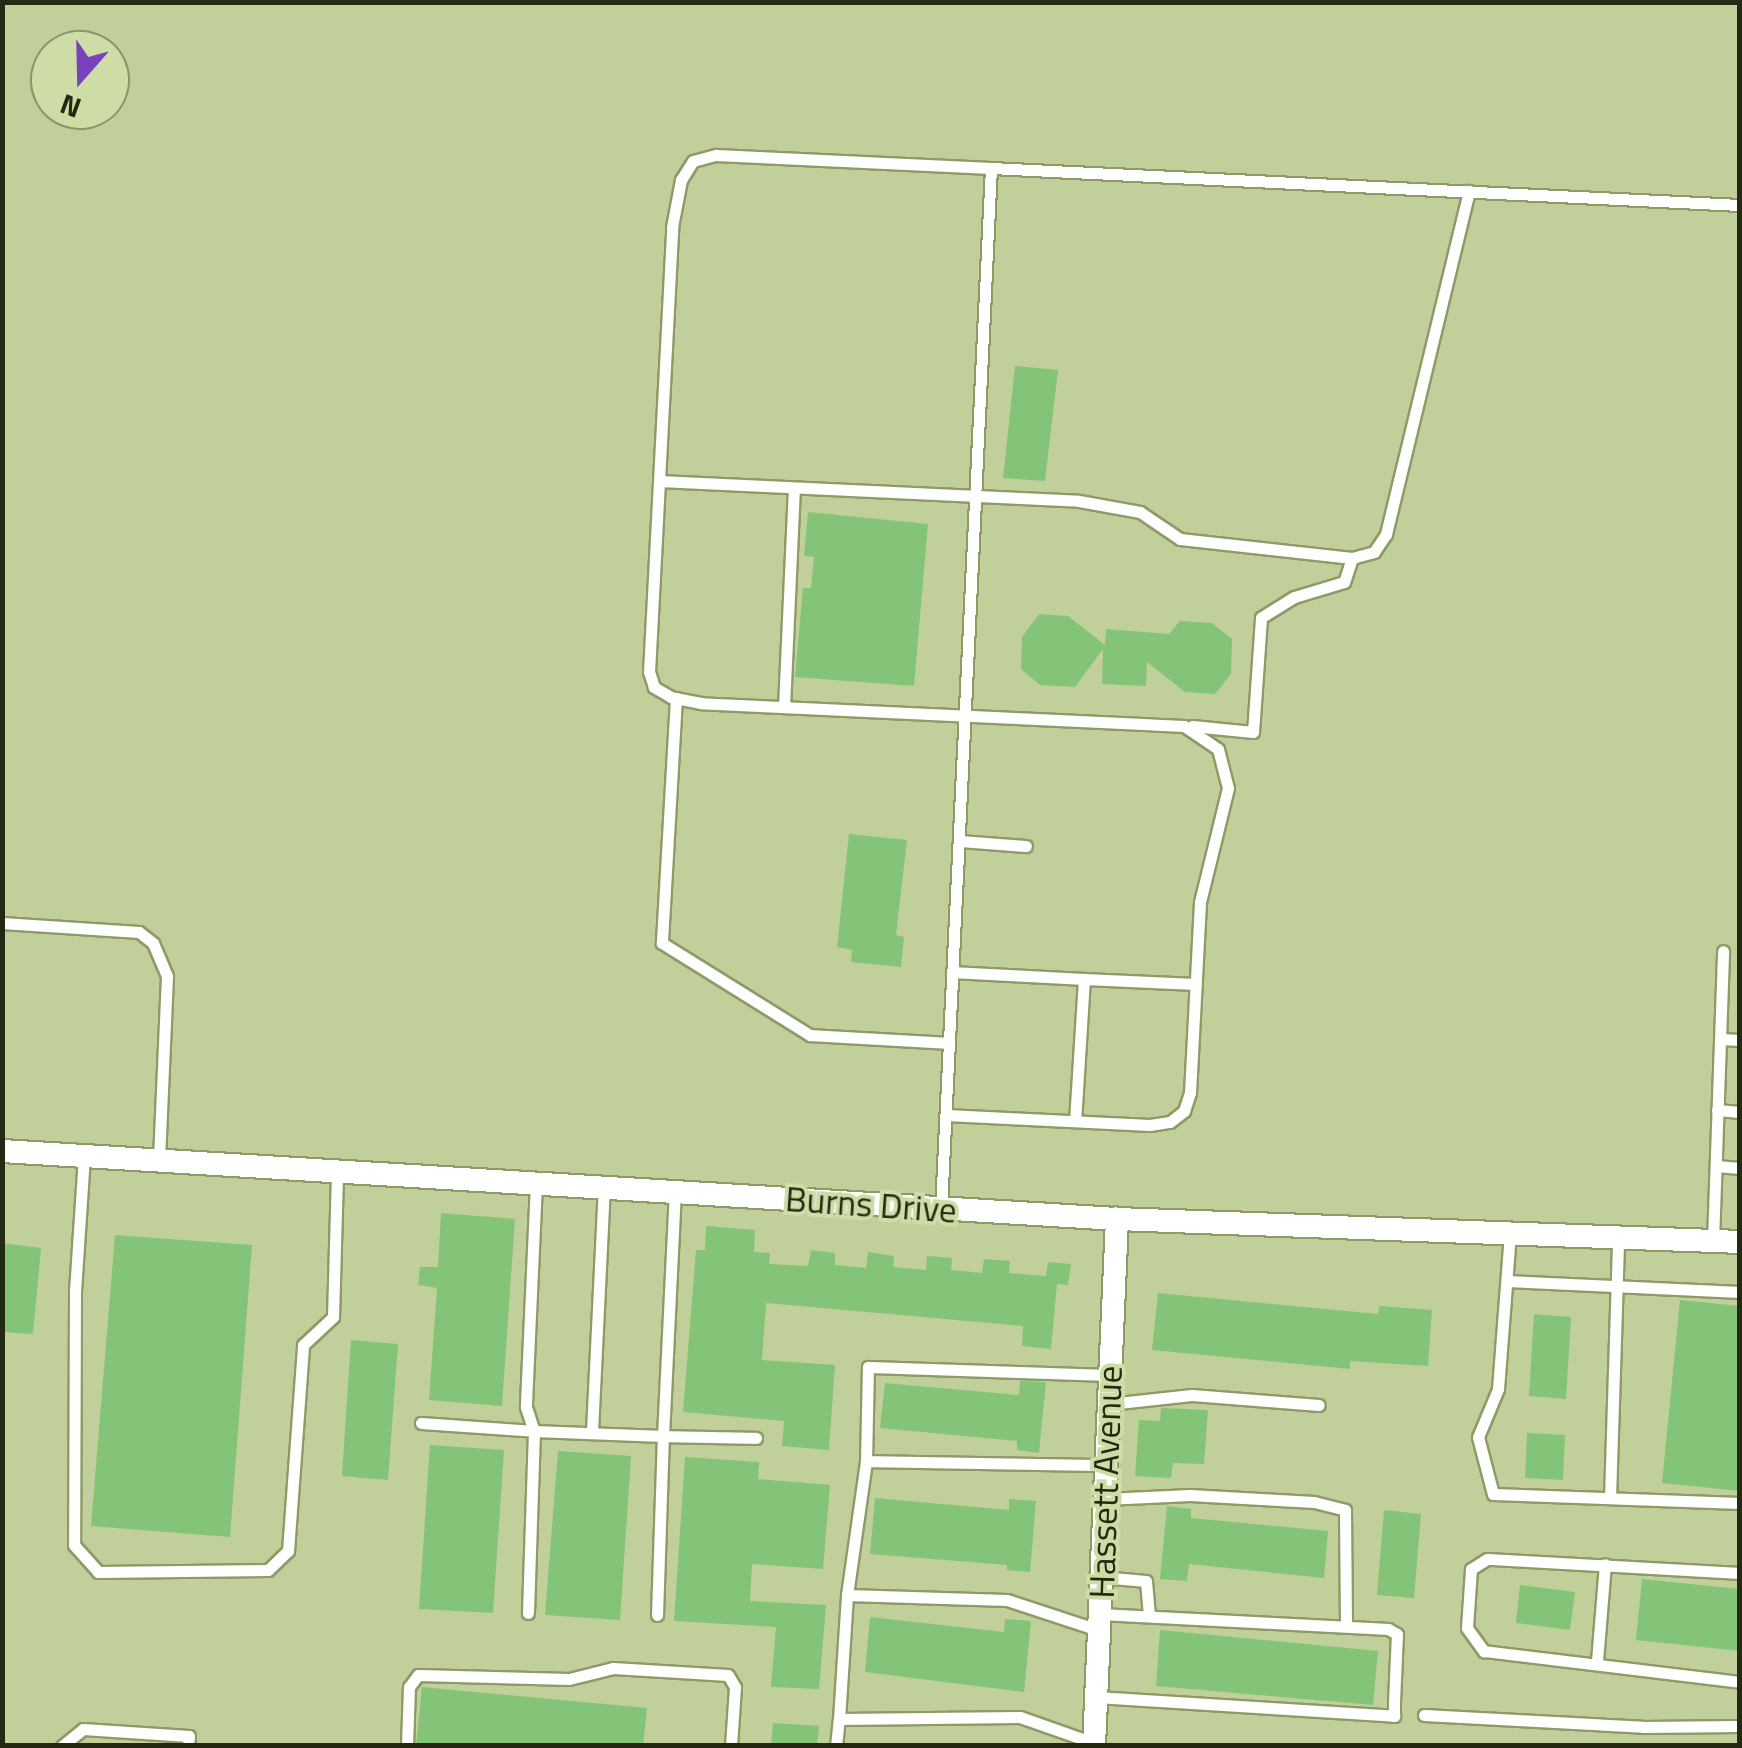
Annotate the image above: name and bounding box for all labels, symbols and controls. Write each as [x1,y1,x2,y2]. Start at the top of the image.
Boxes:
north arrow [30,30,130,130]
text: N [54,83,87,130]
street label: Burns Drive [784,1177,958,1231]
street label: Hassett Avenue [1080,1365,1130,1599]

